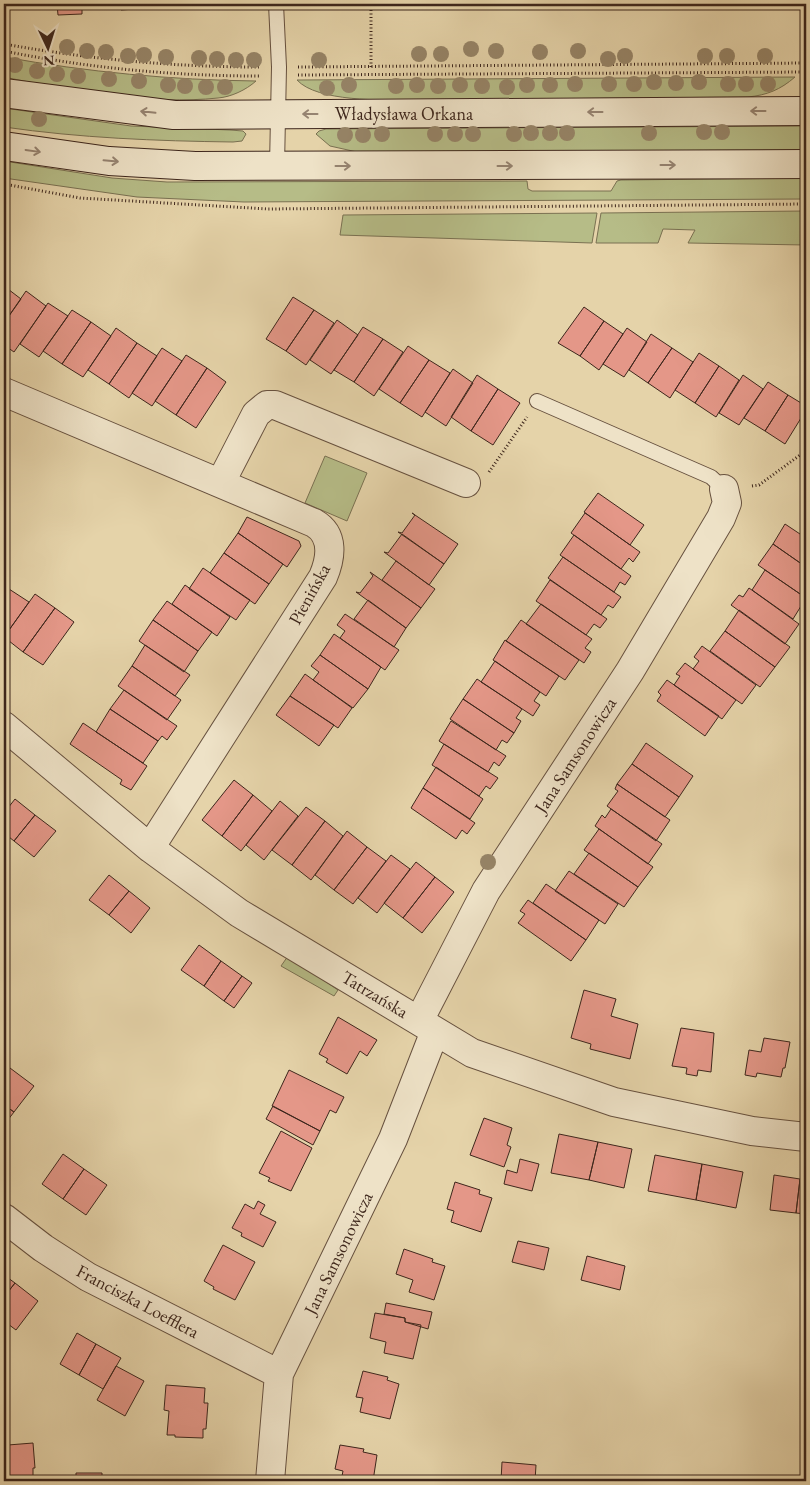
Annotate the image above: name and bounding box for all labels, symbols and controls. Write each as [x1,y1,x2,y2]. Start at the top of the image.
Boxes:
north arrow [22,22,72,72]
text: N [42,52,55,70]
street label: Władysława Orkana [335,102,474,125]
one-way arrow [750,106,766,116]
one-way arrow [140,107,156,117]
one-way arrow [587,107,604,117]
one-way arrow [302,109,318,119]
one-way arrow [25,146,41,156]
one-way arrow [103,157,119,166]
one-way arrow [660,160,676,170]
one-way arrow [334,161,351,171]
one-way arrow [497,161,513,171]
street label: Pienińska [283,559,336,629]
street label: Jana Samsonowicza [528,692,621,819]
street label: Tatrzańska [337,965,413,1023]
street label: Jana Samsonowicza [298,1187,378,1320]
street label: Franciszka Loefflera [73,1259,204,1343]

